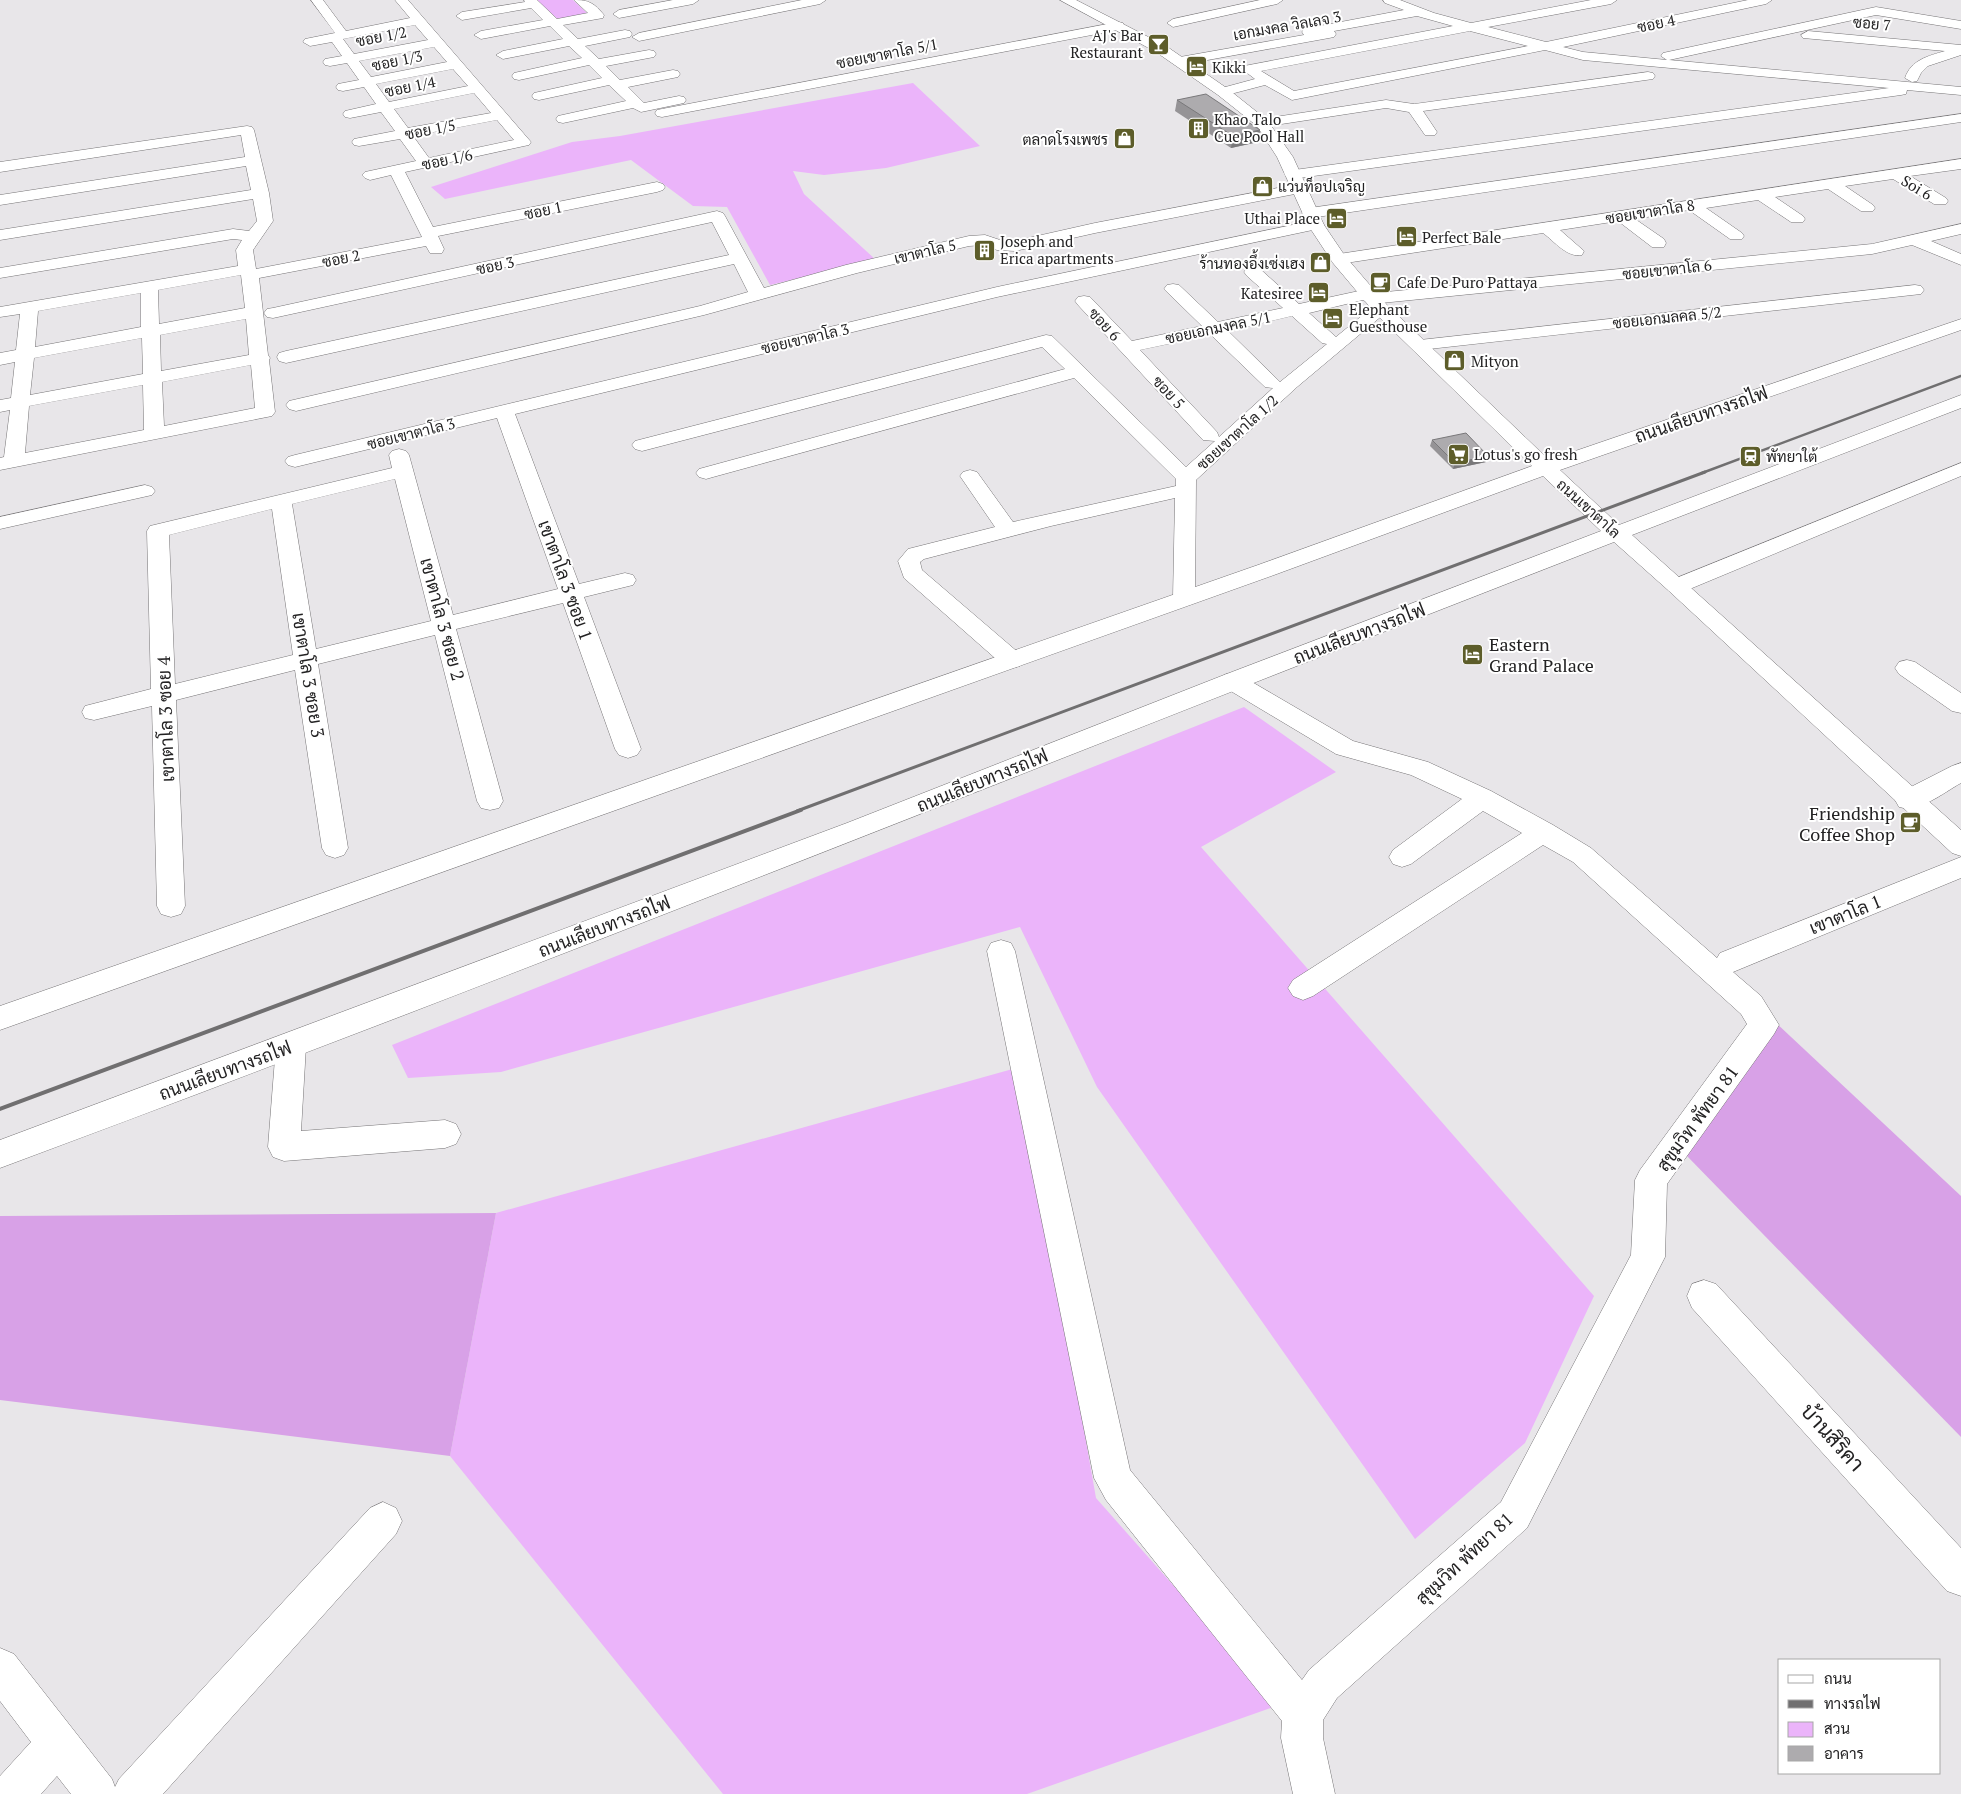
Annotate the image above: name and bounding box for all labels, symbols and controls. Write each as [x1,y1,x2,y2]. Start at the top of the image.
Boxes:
street label: เอกมงคล วิลเลจ 3 [1231,6,1343,44]
street label: ซอย 4 [1635,9,1677,37]
street label: ซอย 7 [1852,11,1892,35]
street label: ซอย 1/2 [354,21,408,51]
place label: AJ's Bar Restaurant [1070,25,1143,62]
bar icon: AJ's Bar Restaurant [1147,32,1171,56]
street label: ซอยเขาตาโล 5/1 [835,33,939,73]
street label: ซอย 1/3 [370,45,424,75]
hotel icon: Kikki [1184,55,1208,79]
place label: Kikki [1212,57,1246,77]
street label: ซอย 1/4 [383,71,437,101]
place label: Khao Talo Cue Pool Hall [1214,109,1304,146]
street label: ซอย 1/5 [403,114,457,144]
building icon: Khao Talo Cue Pool Hall [1186,116,1210,140]
shop icon: ตลาดโรงเพชร [1112,127,1136,151]
place label: ตลาดโรงเพชร [1022,129,1108,149]
street label: ซอย 1/6 [420,144,474,174]
street label: Soi 6 [1898,170,1936,204]
shop icon: แว่นท็อปเจริญ [1250,174,1274,198]
place label: แว่นท็อปเจริญ [1278,176,1365,196]
street label: ซอยเขาตาโล 8 [1604,194,1696,228]
street label: ซอย 1 [522,196,564,224]
hotel icon: Uthai Place [1324,206,1348,230]
place label: Uthai Place [1245,208,1320,228]
hotel icon: Perfect Bale [1394,225,1418,249]
place label: Perfect Bale [1422,227,1501,247]
place label: Joseph and Erica apartments [1000,231,1114,268]
street label: เขาตาโล 5 [892,234,958,268]
building icon: Joseph and Erica apartments [972,238,996,262]
street label: ซอย 2 [320,245,362,271]
place label: ร้านทองอึ้งเซ่งเฮง [1199,249,1305,273]
street label: ซอย 3 [474,251,516,279]
shop icon: ร้านทองอึ้งเซ่งเฮง [1309,251,1333,275]
street label: ซอยเขาตาโล 6 [1621,254,1713,284]
cafe icon: Cafe De Puro Pattaya [1369,270,1393,294]
place label: Cafe De Puro Pattaya [1397,272,1538,292]
hotel icon: Katesiree [1307,281,1331,305]
place label: Katesiree [1241,283,1303,303]
place label: Elephant Guesthouse [1349,299,1427,336]
street label: ซอยเอกมลคล 5/2 [1612,301,1722,333]
street label: ซอย 6 [1085,303,1125,345]
street label: ซอยเอกมงคล 5/1 [1163,306,1273,348]
hotel icon: Elephant Guesthouse [1321,306,1345,330]
street label: ซอยเขาตาโล 3 [759,318,851,358]
shop icon: Mityon [1443,349,1467,373]
place label: Mityon [1471,351,1519,371]
street label: ซอย 5 [1149,371,1189,413]
street label: ถนนเลียบทางรถไฟ [1631,380,1771,448]
street label: ซอยเขาตาโล 1/2 [1192,390,1282,474]
street label: ซอยเขาตาโล 3 [365,412,457,454]
supermarket icon: Lotus's go fresh [1446,442,1470,466]
place label: Lotus's go fresh [1474,444,1578,464]
station icon: พัทยาใต้ [1738,444,1762,468]
place label: พัทยาใต้ [1766,446,1818,466]
street label: ถนนเขาตาโล [1553,474,1625,542]
street label: เขาตาโล 3 ซอย 1 [533,517,599,643]
street label: เขาตาโล 3 ซอย 2 [415,555,471,683]
street label: ถนนเลียบทางรถไฟ [1290,597,1428,669]
street label: เขาตาโล 3 ซอย 3 [287,611,331,739]
place label: Eastern Grand Palace [1489,632,1594,677]
hotel icon: Eastern Grand Palace [1461,642,1485,666]
street label: เขาตาโล 3 ซอย 4 [151,655,179,782]
street label: ถนนเลียบทางรถไฟ [913,743,1051,817]
place label: Friendship Coffee Shop [1799,801,1895,846]
cafe icon: Friendship Coffee Shop [1899,811,1923,835]
street label: เขาตาโล 1 [1805,889,1885,939]
street label: ถนนเลียบทางรถไฟ [535,890,673,962]
street label: ถนนเลียบทางรถไฟ [155,1035,295,1105]
street label: สุขุมวิท พัทยา 81 [1651,1060,1744,1176]
street label: บ้านสิริคา [1795,1397,1871,1477]
street label: สุขุมวิท พัทยา 81 [1410,1507,1519,1610]
legend [1778,1659,1941,1774]
text: ถนน [1824,1668,1852,1688]
text: ทางรถไฟ [1824,1693,1881,1713]
text: สวน [1824,1718,1850,1738]
text: อาคาร [1824,1743,1864,1763]

